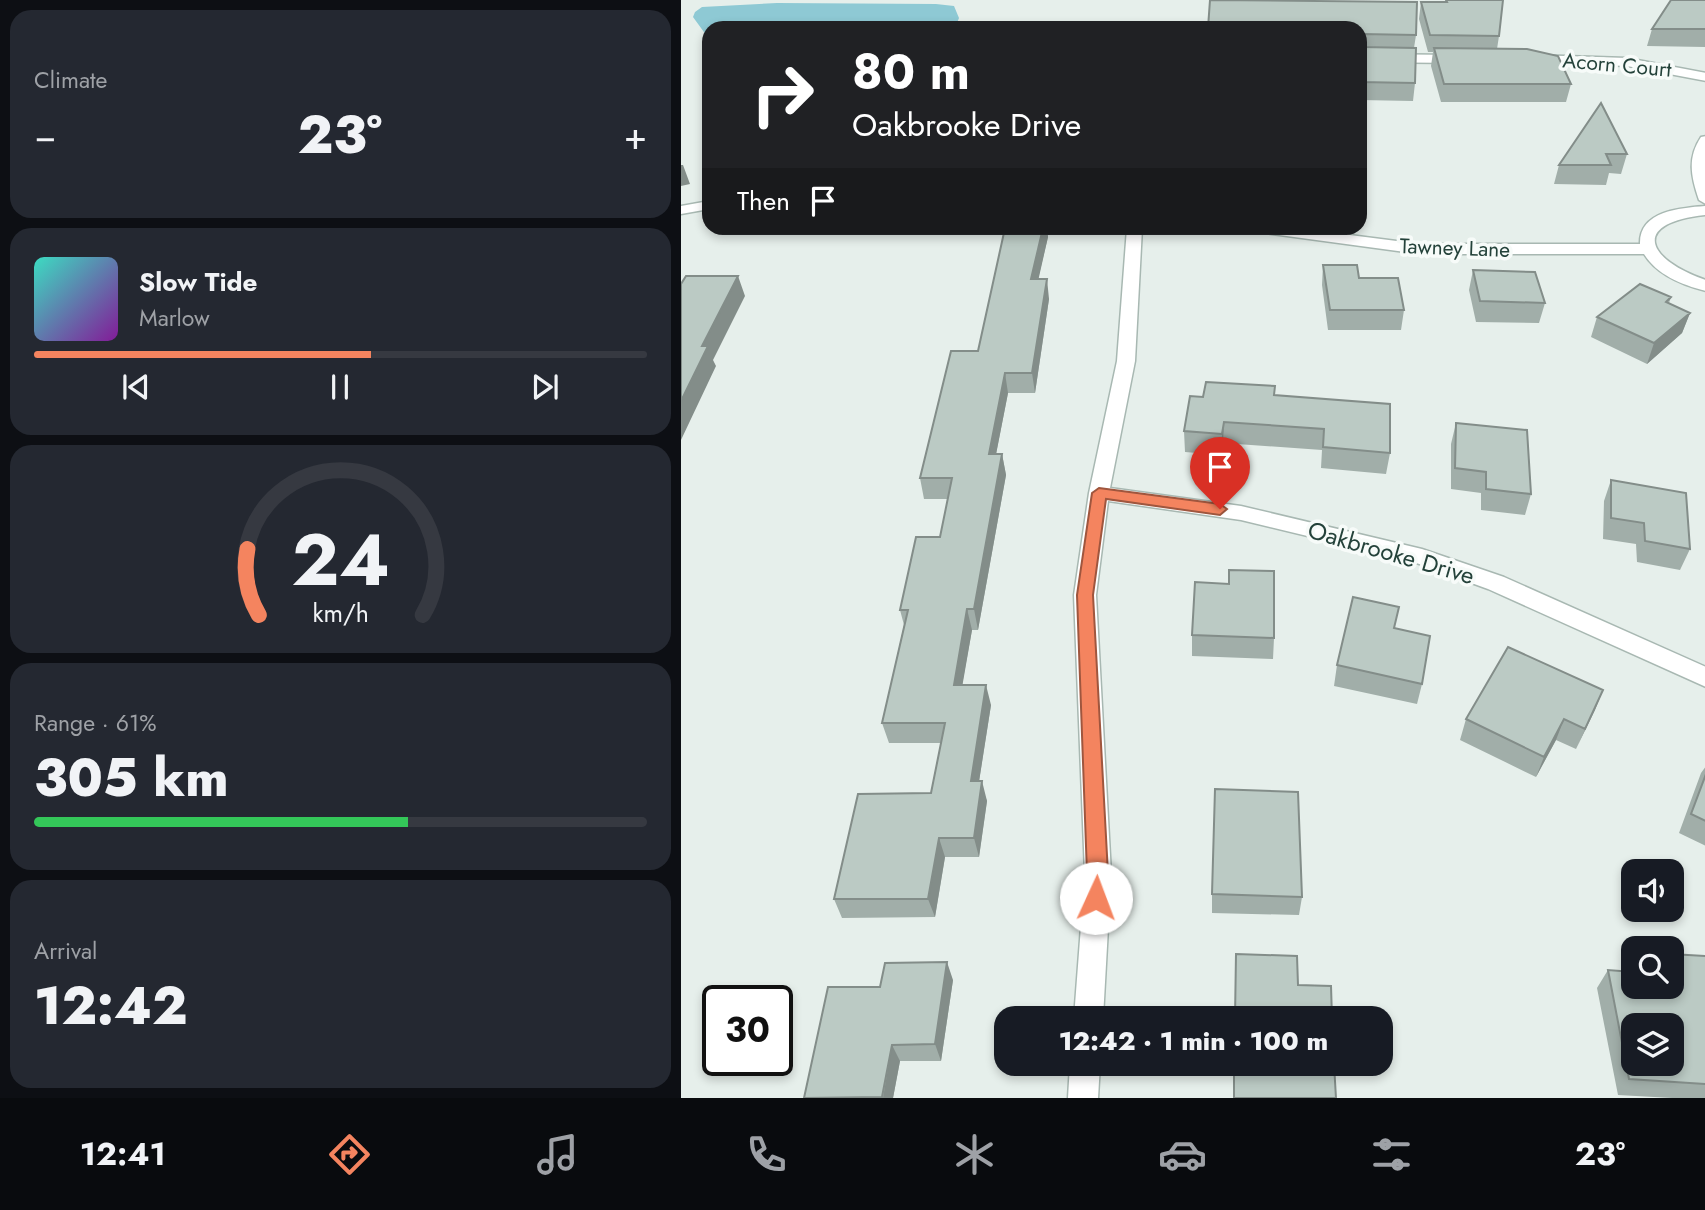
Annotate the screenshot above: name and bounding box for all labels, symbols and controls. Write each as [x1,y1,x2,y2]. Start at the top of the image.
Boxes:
text: 80 m [852,37,970,107]
street label: Acorn Court [1561,45,1673,85]
icon: right [737,49,828,140]
text: Climate [34,63,107,97]
text: 23° [298,97,382,173]
text: Oakbrooke Drive [852,102,1081,148]
text: − [34,108,56,163]
text: + [624,108,647,163]
text: Then [737,182,790,220]
icon: arrive [804,182,842,220]
street label: Tawney Lane [1399,231,1511,265]
text: Slow Tide [139,263,258,301]
text: Marlow [139,301,210,335]
icon: previous [117,368,155,406]
icon: pause [321,368,359,406]
icon: next [526,368,564,406]
pin [1190,437,1250,509]
icon: arrive [1201,448,1239,486]
text: 24 [291,507,390,612]
street label: Oakbrooke Drive [1304,512,1479,593]
text: km/h [312,595,369,631]
text: Range · 61% [34,706,157,740]
text: 305 km [34,740,229,816]
map controls [1621,859,1684,1076]
button: sound [1621,859,1684,922]
position arrow [1059,861,1133,935]
text: Arrival [34,934,97,968]
button: search [1621,936,1684,999]
text: 12:42 [34,968,188,1044]
speed limit sign: 30 [702,985,793,1076]
button: layers [1621,1013,1684,1076]
text: 12:42 · 1 min · 100 m [1059,1022,1328,1060]
icon: directions [325,1130,374,1179]
icon: music [533,1130,582,1179]
icon: phone [742,1130,791,1179]
icon: climate [950,1130,999,1179]
icon: car [1158,1130,1207,1179]
icon: filters [1367,1130,1416,1179]
text: 12:41 [80,1131,166,1177]
text: 23° [1575,1131,1625,1177]

